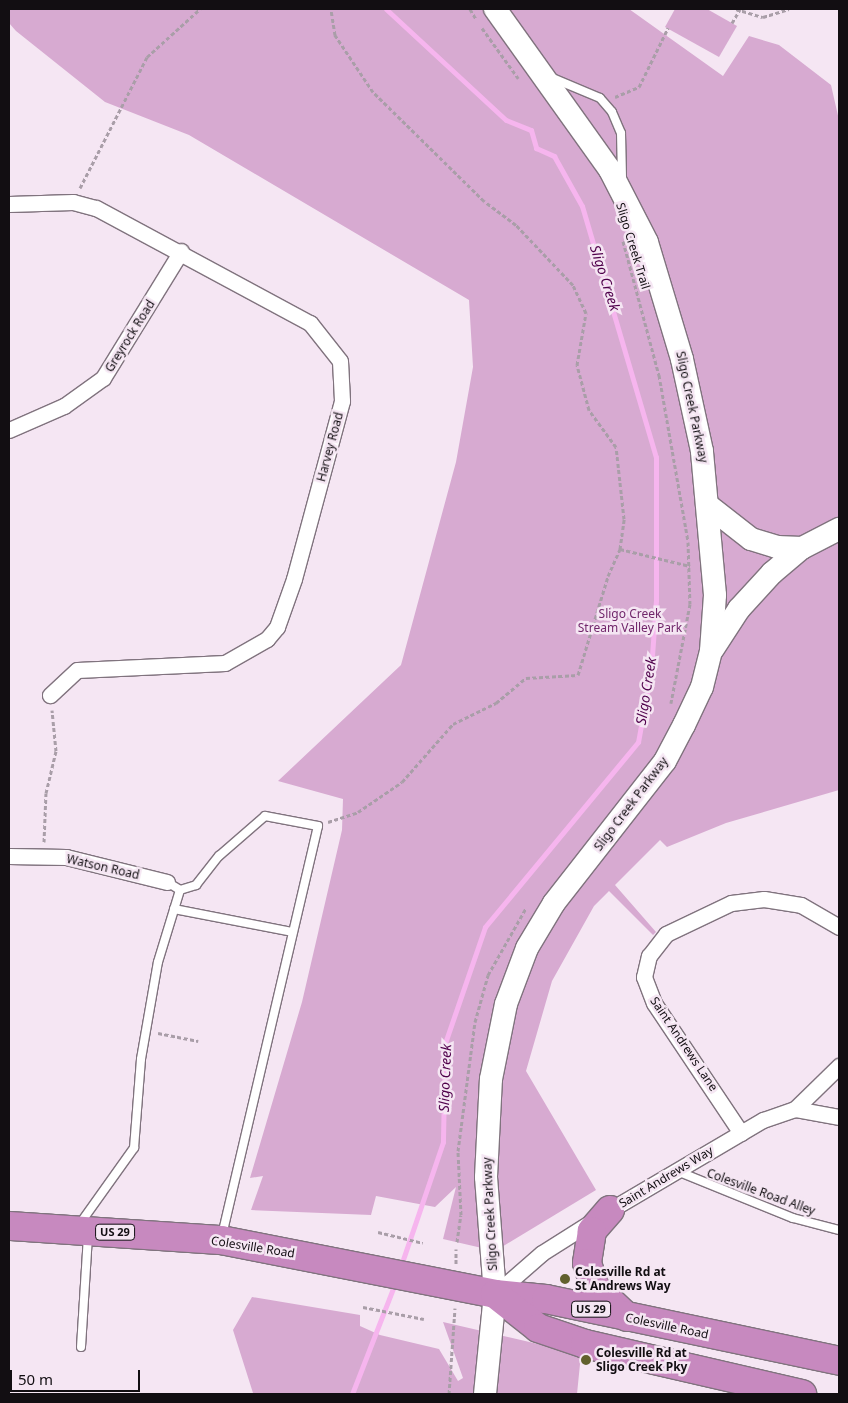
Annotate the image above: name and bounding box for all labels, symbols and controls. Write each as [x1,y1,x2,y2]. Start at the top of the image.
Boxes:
street label: Sligo Creek Trail [613,201,653,291]
water label: Sligo Creek [586,243,624,313]
street label: Greyrock Road [102,297,158,375]
street label: Sligo Creek Parkway [673,350,711,464]
street label: Harvey Road [314,411,346,483]
park label: Sligo Creek Stream Valley Park [578,607,682,635]
water label: Sligo Creek [632,656,660,726]
street label: Sligo Creek Parkway [591,754,671,854]
street label: Watson Road [65,852,141,882]
street label: Saint Andrews Lane [647,994,721,1094]
water label: Sligo Creek [435,1044,455,1112]
street label: Saint Andrews Way [616,1143,716,1211]
street label: Sligo Creek Parkway [480,1157,500,1271]
street label: Colesville Road Alley [705,1166,817,1218]
road number: US 29 [95,1224,135,1240]
street label: Colesville Road [210,1233,296,1261]
place label: Colesville Rd at St Andrews Way [575,1265,670,1293]
marker: Colesville Rd at St Andrews Way [559,1273,571,1285]
road number: US 29 [571,1300,611,1318]
street label: Colesville Road [624,1310,710,1342]
place label: Colesville Rd at Sligo Creek Pky [596,1346,687,1374]
marker: Colesville Rd at Sligo Creek Pky [580,1354,592,1366]
scale bar [12,1360,142,1392]
text: 50 m [18,1369,53,1389]

